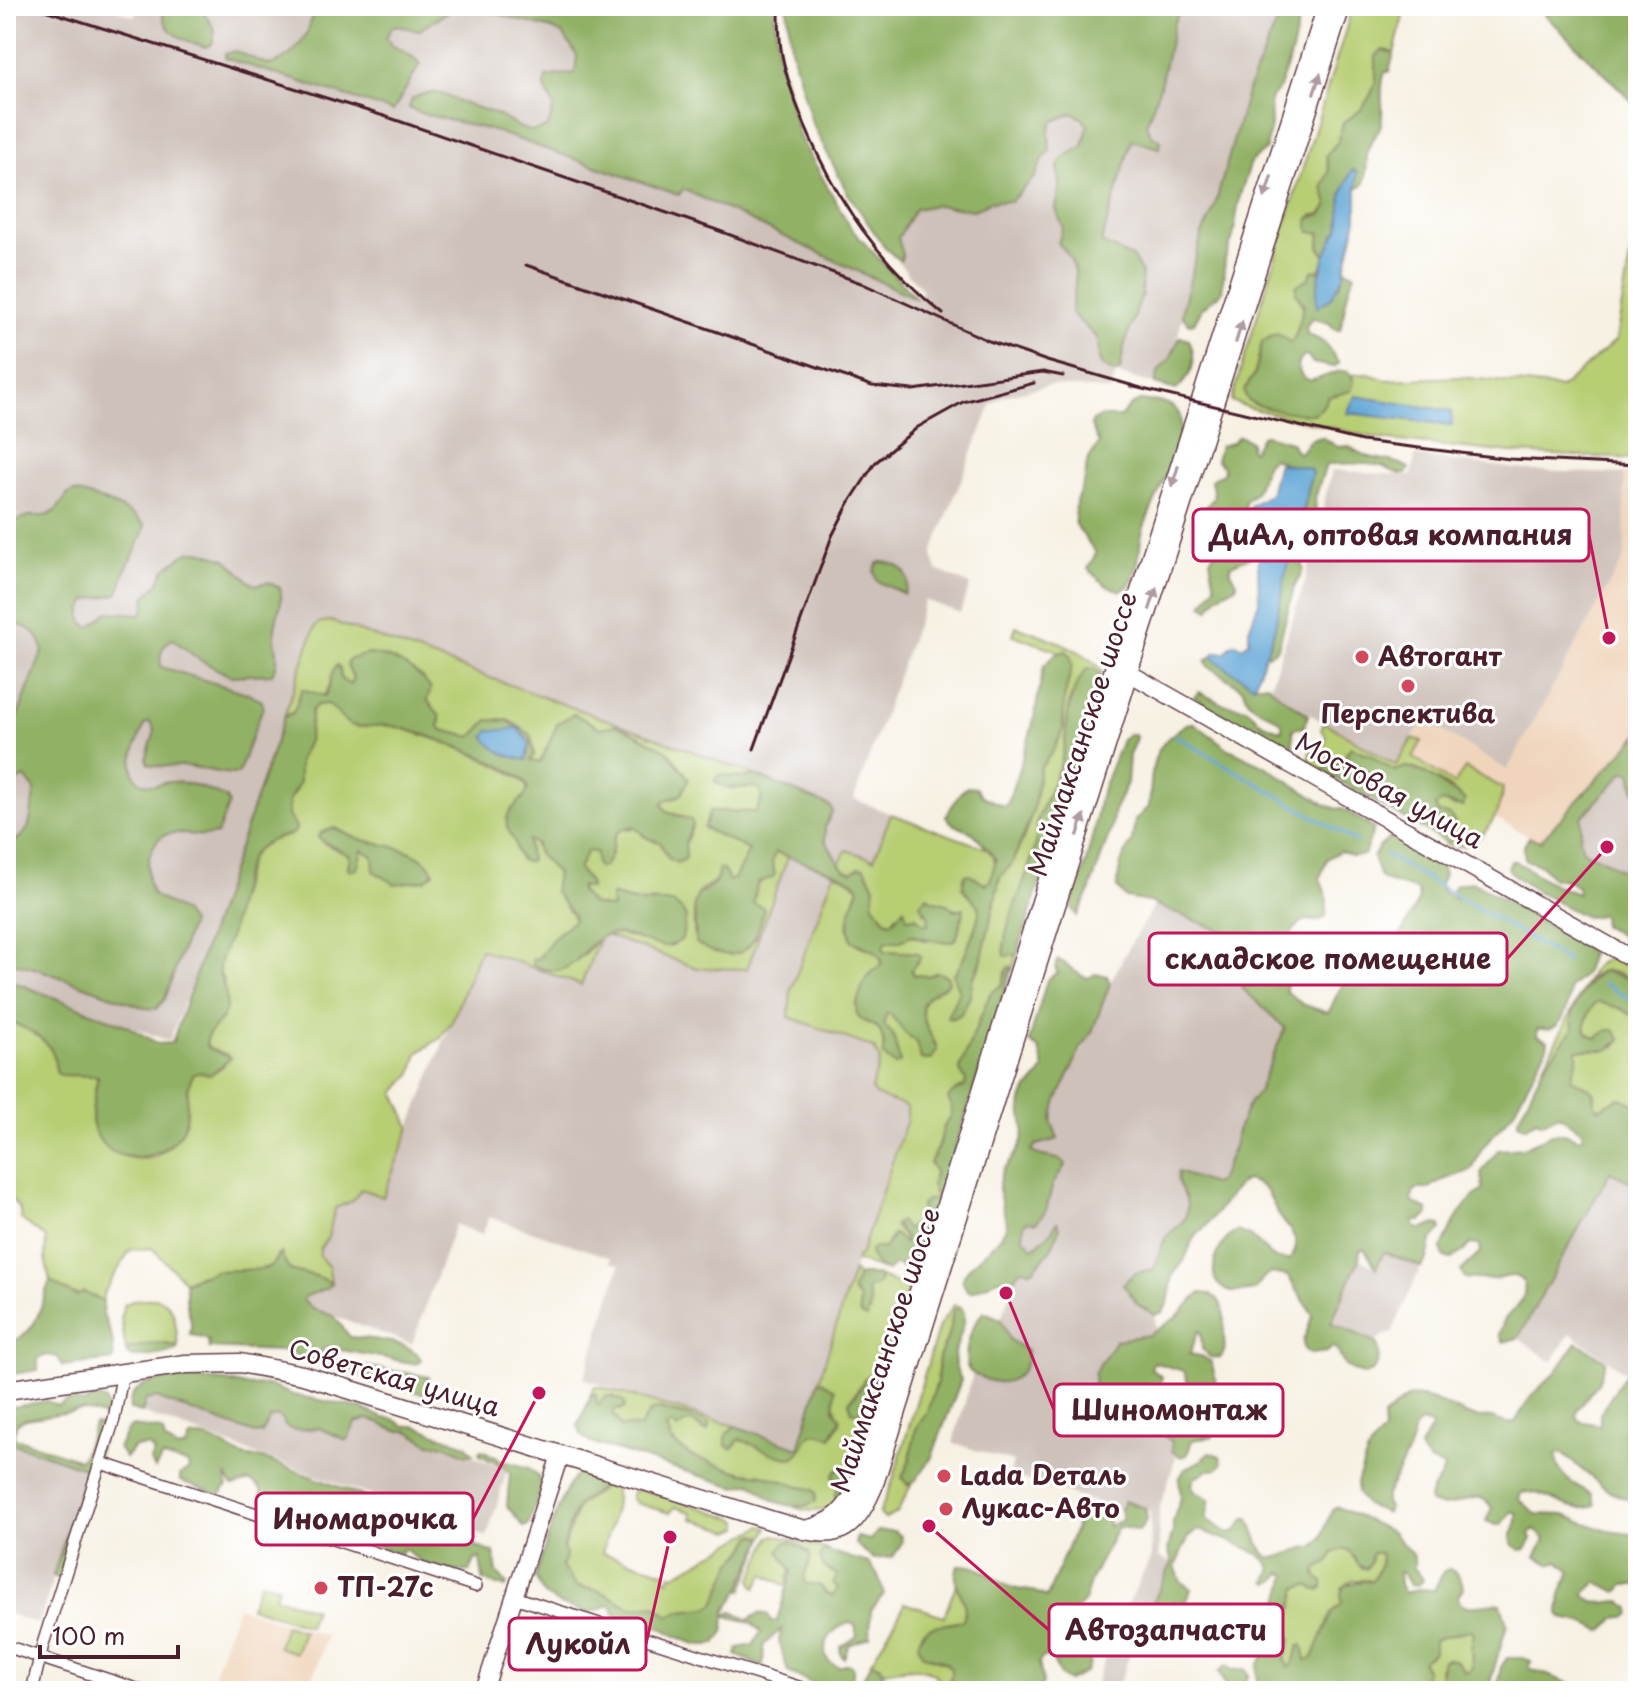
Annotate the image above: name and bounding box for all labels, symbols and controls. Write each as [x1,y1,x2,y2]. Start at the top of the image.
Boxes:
one-way arrow [1311,72,1323,96]
one-way arrow [1261,175,1274,199]
one-way arrow [1233,320,1246,344]
one-way arrow [1168,464,1181,488]
callout: ДиАл, оптовая компания [1193,509,1589,561]
text: ДиАл, оптовая компания [1208,512,1573,555]
street label: Маймаксанское шоссе [1017,586,1146,881]
one-way arrow [1148,587,1160,611]
place label: Автогант [1378,636,1503,675]
marker: Автогант [1353,648,1371,666]
marker: Перспектива [1399,677,1417,695]
place label: Перспектива [1321,693,1495,732]
street label: Мостовая улица [1288,722,1492,858]
one-way arrow [1075,813,1088,837]
callout: складское помещение [1149,933,1507,985]
text: складское помещение [1165,936,1491,979]
street label: Маймаксанское шоссе [820,1202,949,1497]
street label: Советская улица [284,1328,505,1426]
callout: Шиномонтаж [1054,1384,1283,1436]
text: Шиномонтаж [1071,1387,1268,1430]
place label: Lada Dеталь [960,1455,1127,1494]
marker: Lada Dеталь [935,1467,953,1485]
place label: Лукас-Авто [962,1488,1120,1527]
callout: Иномарочка [256,1493,473,1545]
text: Иномарочка [272,1496,458,1539]
marker: Лукас-Авто [937,1500,955,1518]
place label: ТП-27c [337,1567,434,1606]
marker: ТП-27c [312,1579,330,1597]
callout: Автозапчасти [1049,1604,1283,1656]
text: Автозапчасти [1065,1607,1267,1650]
scale bar [40,1609,178,1659]
text: 100 m [52,1617,125,1653]
callout: Лукойл [509,1618,646,1670]
text: Лукойл [525,1621,631,1664]

